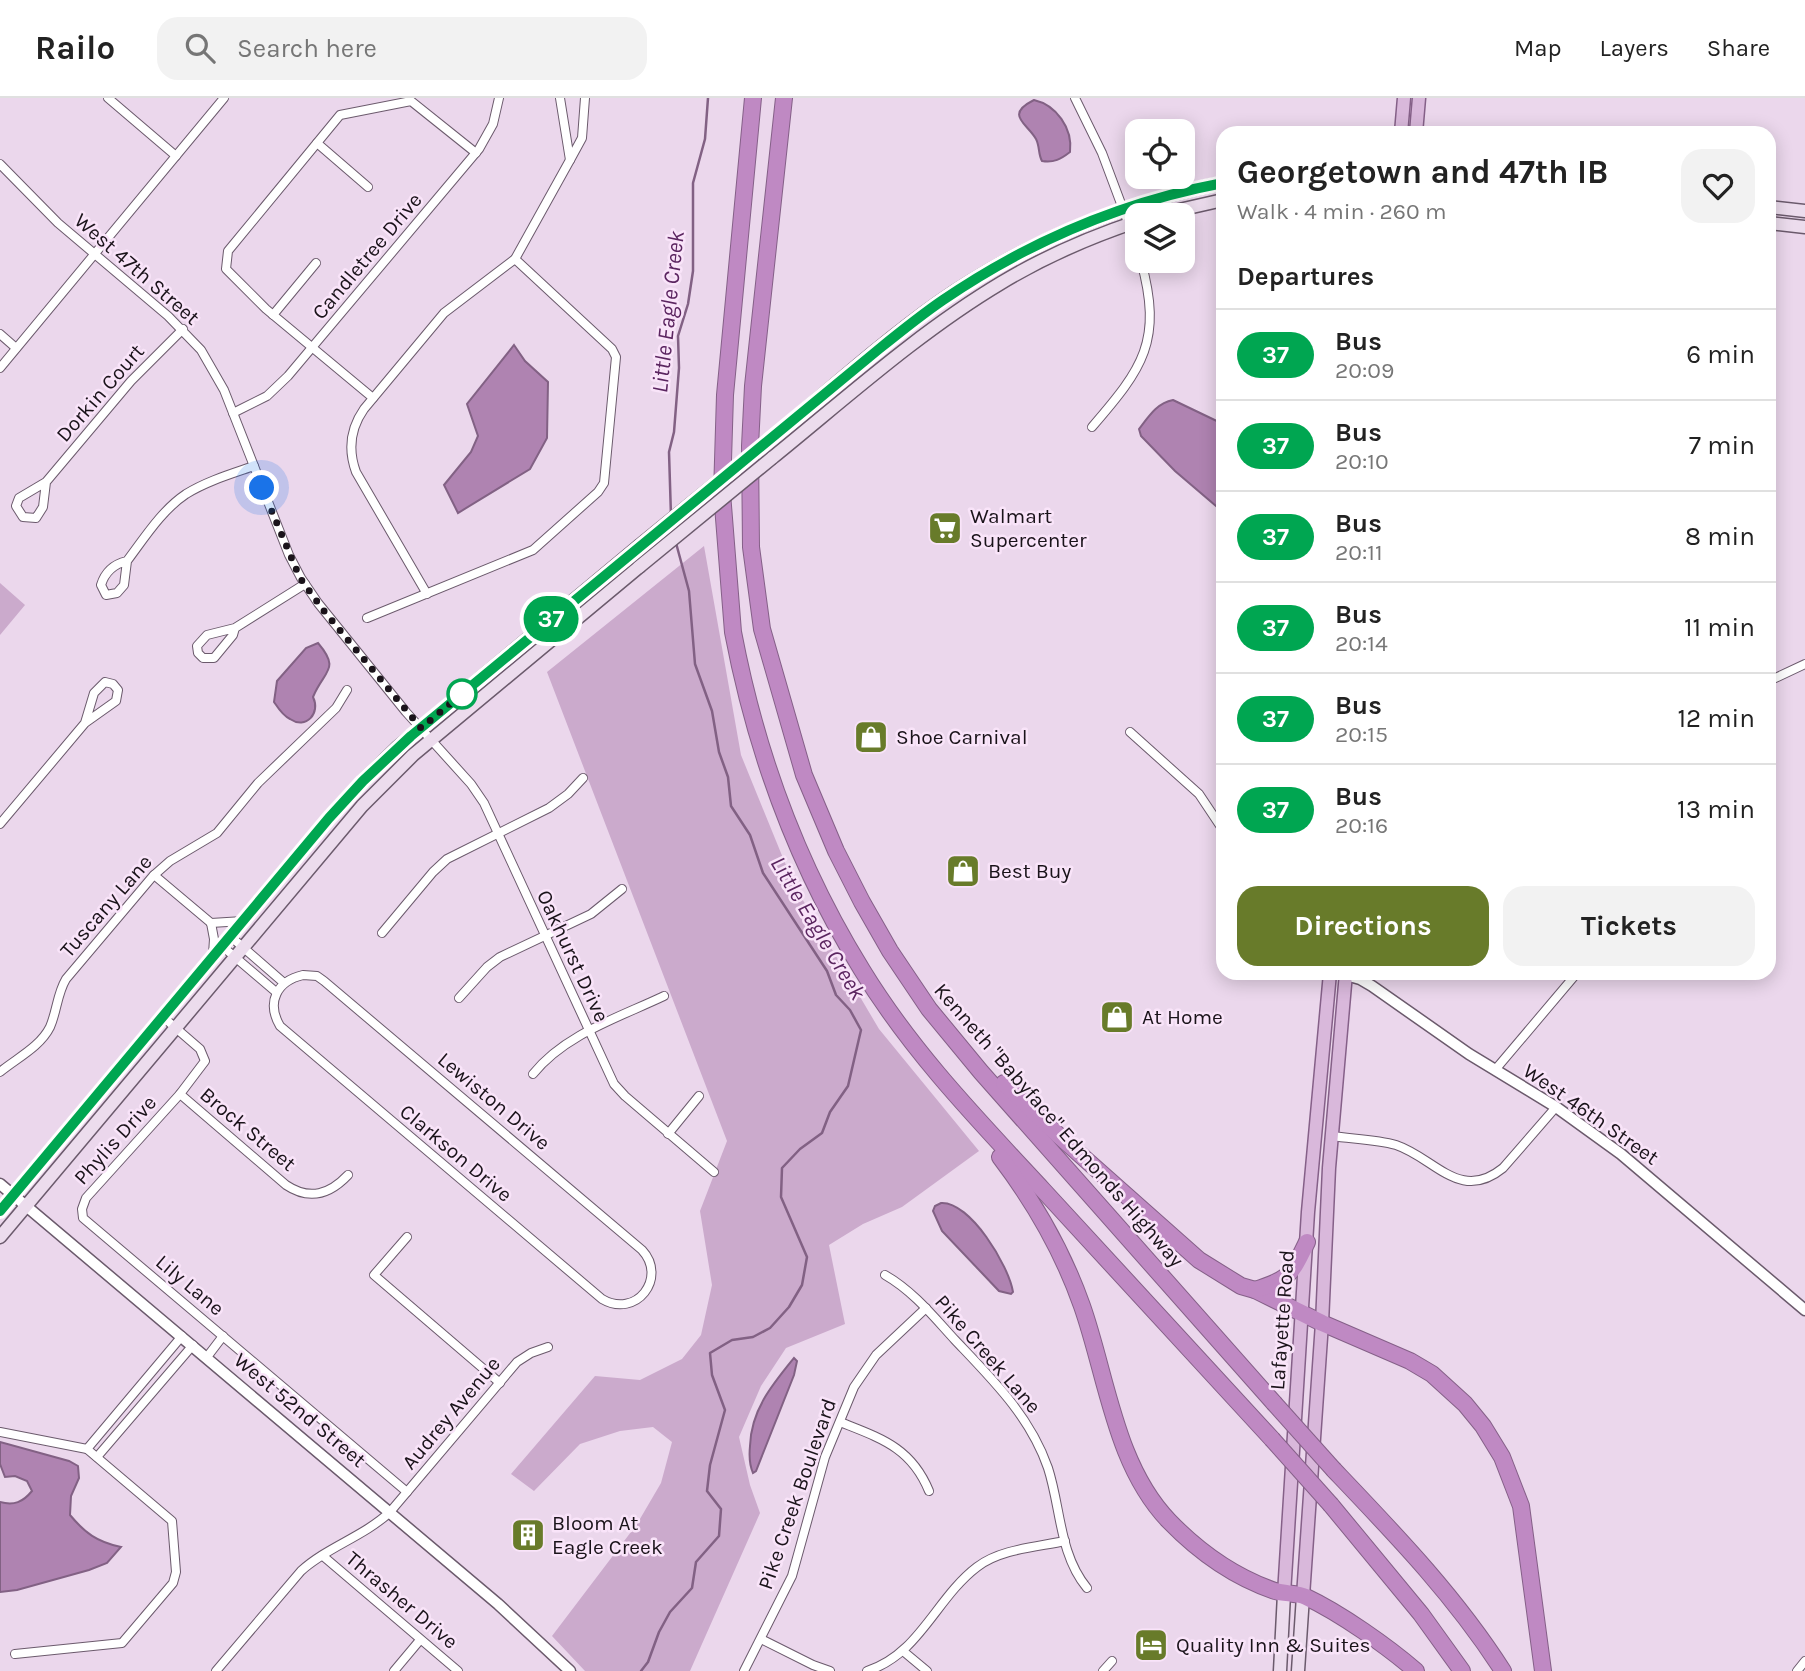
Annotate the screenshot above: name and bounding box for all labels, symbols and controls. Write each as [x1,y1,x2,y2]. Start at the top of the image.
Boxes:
search box [157,17,647,80]
text: Railo [35,29,115,67]
icon: search [181,29,219,67]
text: Search here [237,33,377,64]
text: Map [1514,34,1562,62]
text: Layers [1600,34,1669,62]
text: Share [1707,34,1770,62]
map controls [1125,119,1195,273]
button: locate [1125,119,1195,189]
button: heart [1681,149,1755,223]
text: Georgetown and 47th IB [1237,153,1608,191]
street label: Candletree Drive [307,188,427,324]
text: Walk · 4 min · 260 m [1237,198,1447,225]
button: layers [1125,203,1195,273]
street label: West 47th Street [70,208,204,330]
water label: Little Eagle Creek [646,229,690,394]
text: Departures [1237,261,1374,292]
text: Bus [1335,326,1382,357]
street label: Dorkin Court [51,339,149,447]
text: 6 min [1686,339,1755,370]
text: 37 [1262,341,1289,369]
text: 20:09 [1335,357,1394,384]
text: Bus [1335,417,1382,448]
text: 7 min [1689,430,1755,461]
text: 37 [1262,432,1289,460]
text: 20:10 [1335,448,1389,475]
your location [244,470,279,505]
place label: Walmart Supercenter [970,504,1087,552]
text: Bus [1335,508,1382,539]
supermarket icon: Walmart Supercenter [926,509,964,547]
text: 8 min [1685,521,1755,552]
text: 37 [1262,523,1289,551]
text: 20:11 [1335,539,1382,566]
line badge: 37 [520,596,582,642]
text: Bus [1335,599,1382,630]
text: 37 [538,605,564,633]
text: 11 min [1684,612,1755,643]
text: 37 [1262,614,1289,642]
text: 20:14 [1335,630,1388,657]
unlabelled marker [447,679,477,709]
text: Bus [1335,690,1382,721]
text: 12 min [1677,703,1755,734]
text: 37 [1262,705,1289,733]
shop icon: Shoe Carnival [852,718,890,756]
text: 20:15 [1335,721,1388,748]
place label: Shoe Carnival [896,725,1028,749]
text: Bus [1335,781,1382,812]
text: 13 min [1677,794,1755,825]
text: 37 [1262,796,1289,824]
text: 20:16 [1335,812,1388,839]
street label: Tuscany Lane [55,850,157,962]
water label: Little Eagle Creek [765,851,872,1005]
shop icon: Best Buy [944,852,982,890]
place label: Best Buy [988,859,1072,883]
street label: Oakhurst Drive [532,886,614,1026]
button: Directions [1237,886,1489,966]
button: Tickets [1503,886,1755,966]
street label: Kenneth "Babyface" Edmonds Highway [929,978,1189,1272]
shop icon: At Home [1098,998,1136,1036]
place label: At Home [1142,1005,1223,1029]
street label: Lewiston Drive [433,1047,555,1155]
street label: West 46th Street [1519,1058,1663,1170]
street label: Brock Street [195,1082,301,1176]
street label: Phylis Drive [69,1091,161,1189]
street label: Clarkson Drive [395,1099,517,1207]
street label: Lafayette Road [1265,1249,1299,1391]
street label: Lily Lane [151,1250,229,1320]
street label: Pike Creek Lane [930,1290,1046,1418]
street label: West 52nd Street [229,1348,371,1472]
street label: Audrey Avenue [397,1352,505,1474]
street label: Pike Creek Boulevard [753,1395,841,1593]
place label: Bloom At Eagle Creek [552,1511,663,1559]
building icon: Bloom At Eagle Creek [509,1516,547,1554]
street label: Thrasher Drive [341,1546,463,1654]
hotel icon: Quality Inn & Suites [1132,1626,1170,1664]
place label: Quality Inn & Suites [1176,1633,1371,1657]

